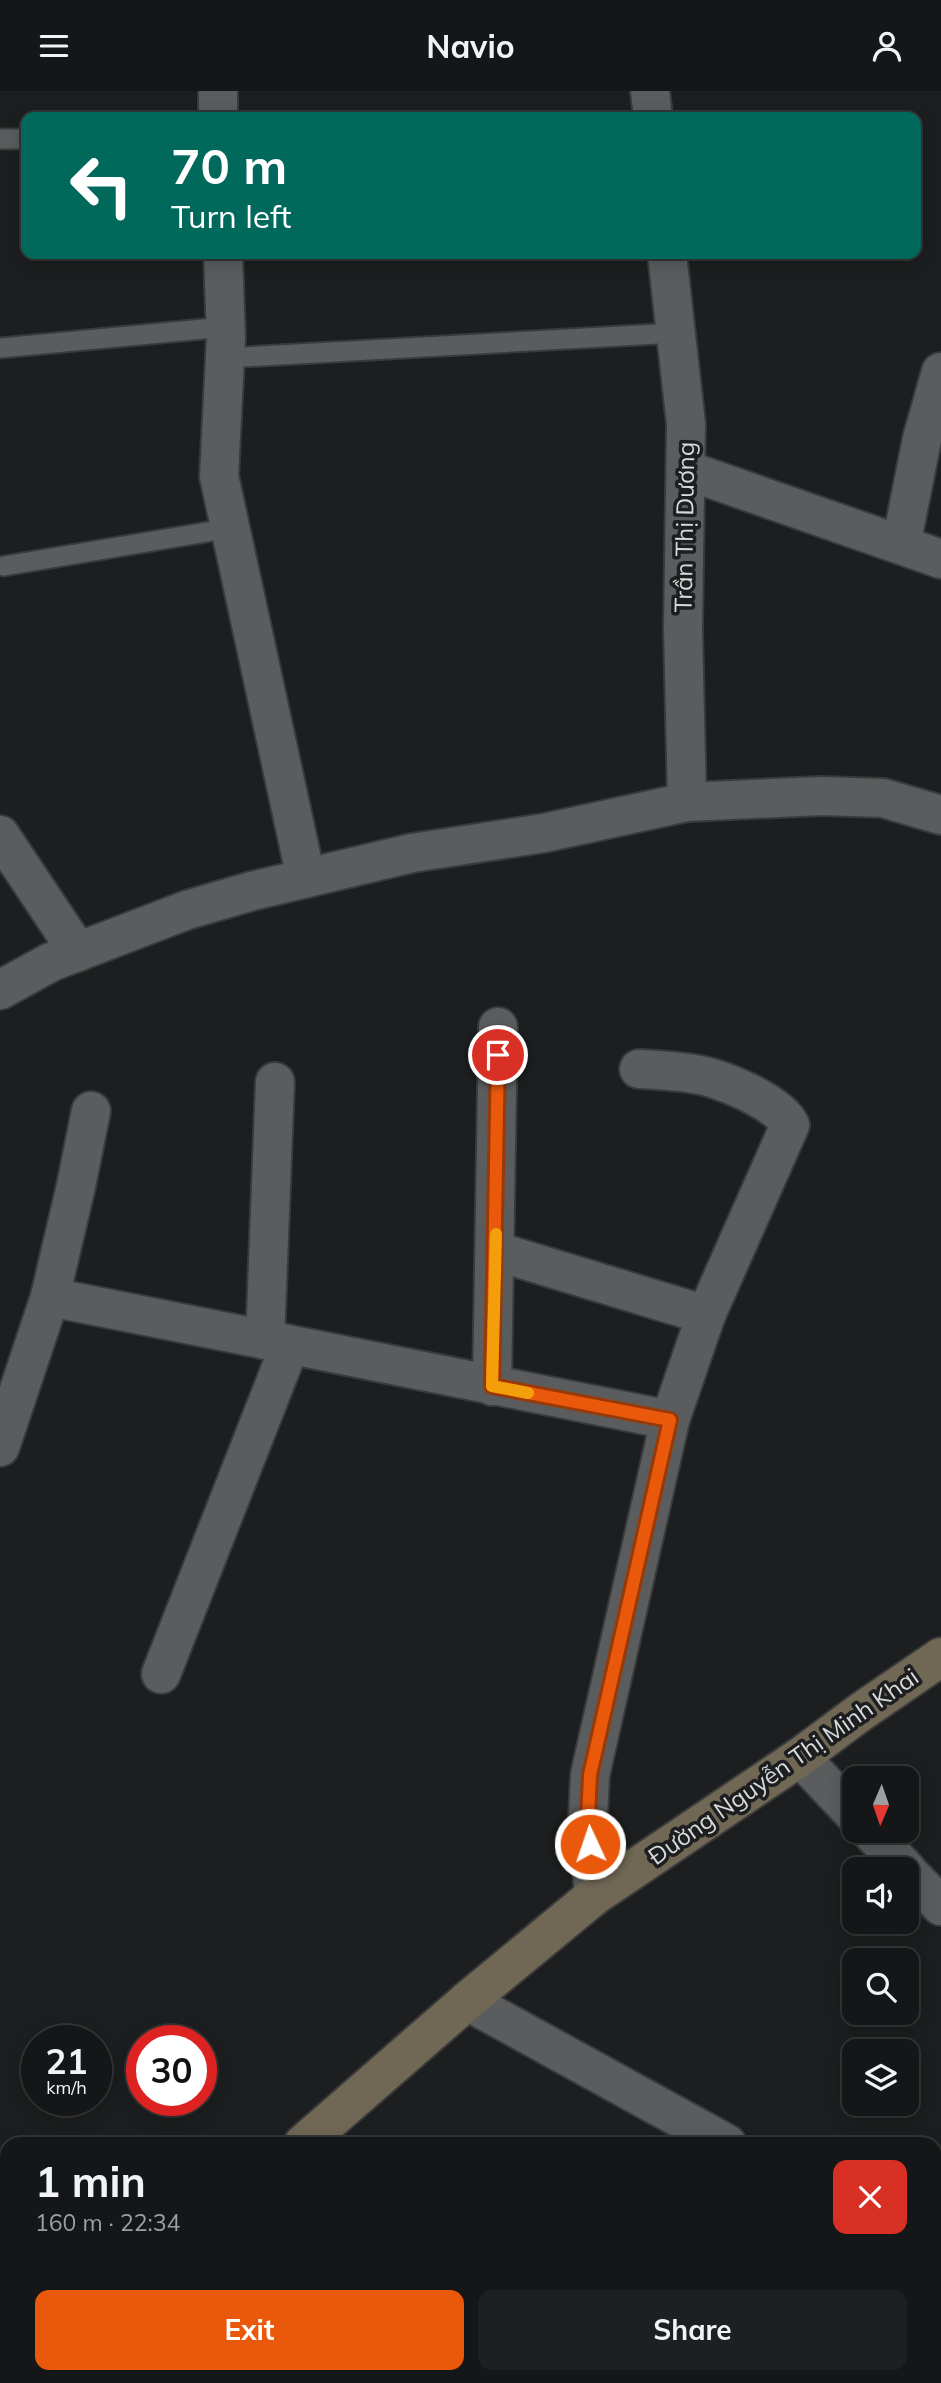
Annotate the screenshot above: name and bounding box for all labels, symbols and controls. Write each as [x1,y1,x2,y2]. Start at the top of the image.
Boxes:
text: Navio [426,26,515,66]
icon: menu [35,27,73,65]
icon: person [868,27,906,65]
text: 70 m [171,135,287,196]
icon: left [56,140,147,231]
text: Turn left [171,196,291,236]
street label: Trần Thị Dương [668,441,700,613]
pin [468,1025,528,1085]
icon: arrive [479,1036,517,1074]
street label: Đường Nguyễn Thị Minh Khai [642,1661,924,1871]
north arrow [842,1766,919,1843]
map controls [842,1766,919,2116]
position arrow [553,1807,627,1881]
button: sound [842,1857,919,1934]
button: search [842,1948,919,2025]
speed limit sign: 30 [126,2025,217,2116]
text: 21 [45,2039,88,2083]
button: layers [842,2039,919,2116]
text: km/h [46,2076,87,2099]
text: 1 min [35,2155,146,2208]
button: close [833,2160,907,2234]
text: 160 m · 22:34 [35,2208,180,2237]
button: Exit [35,2290,464,2370]
button: Share [478,2290,907,2370]

